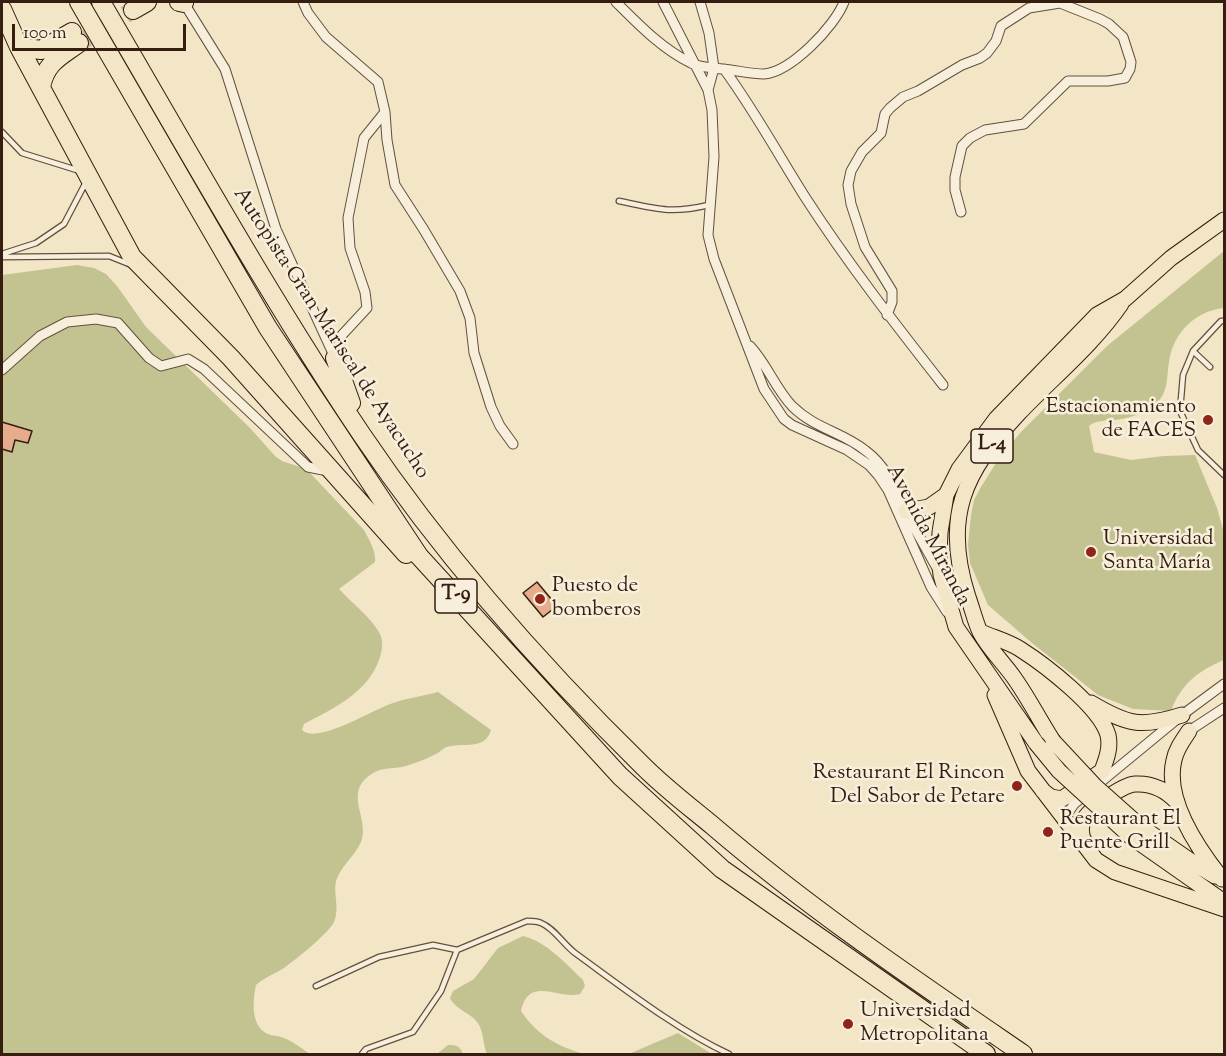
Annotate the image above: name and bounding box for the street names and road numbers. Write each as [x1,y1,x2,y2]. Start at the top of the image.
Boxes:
street label: Autopista Gran Mariscal de Ayacucho [226,184,434,484]
road number: L-4 [971,429,1013,463]
street label: Avenida Miranda [879,461,975,611]
road number: T-9 [435,579,477,613]

